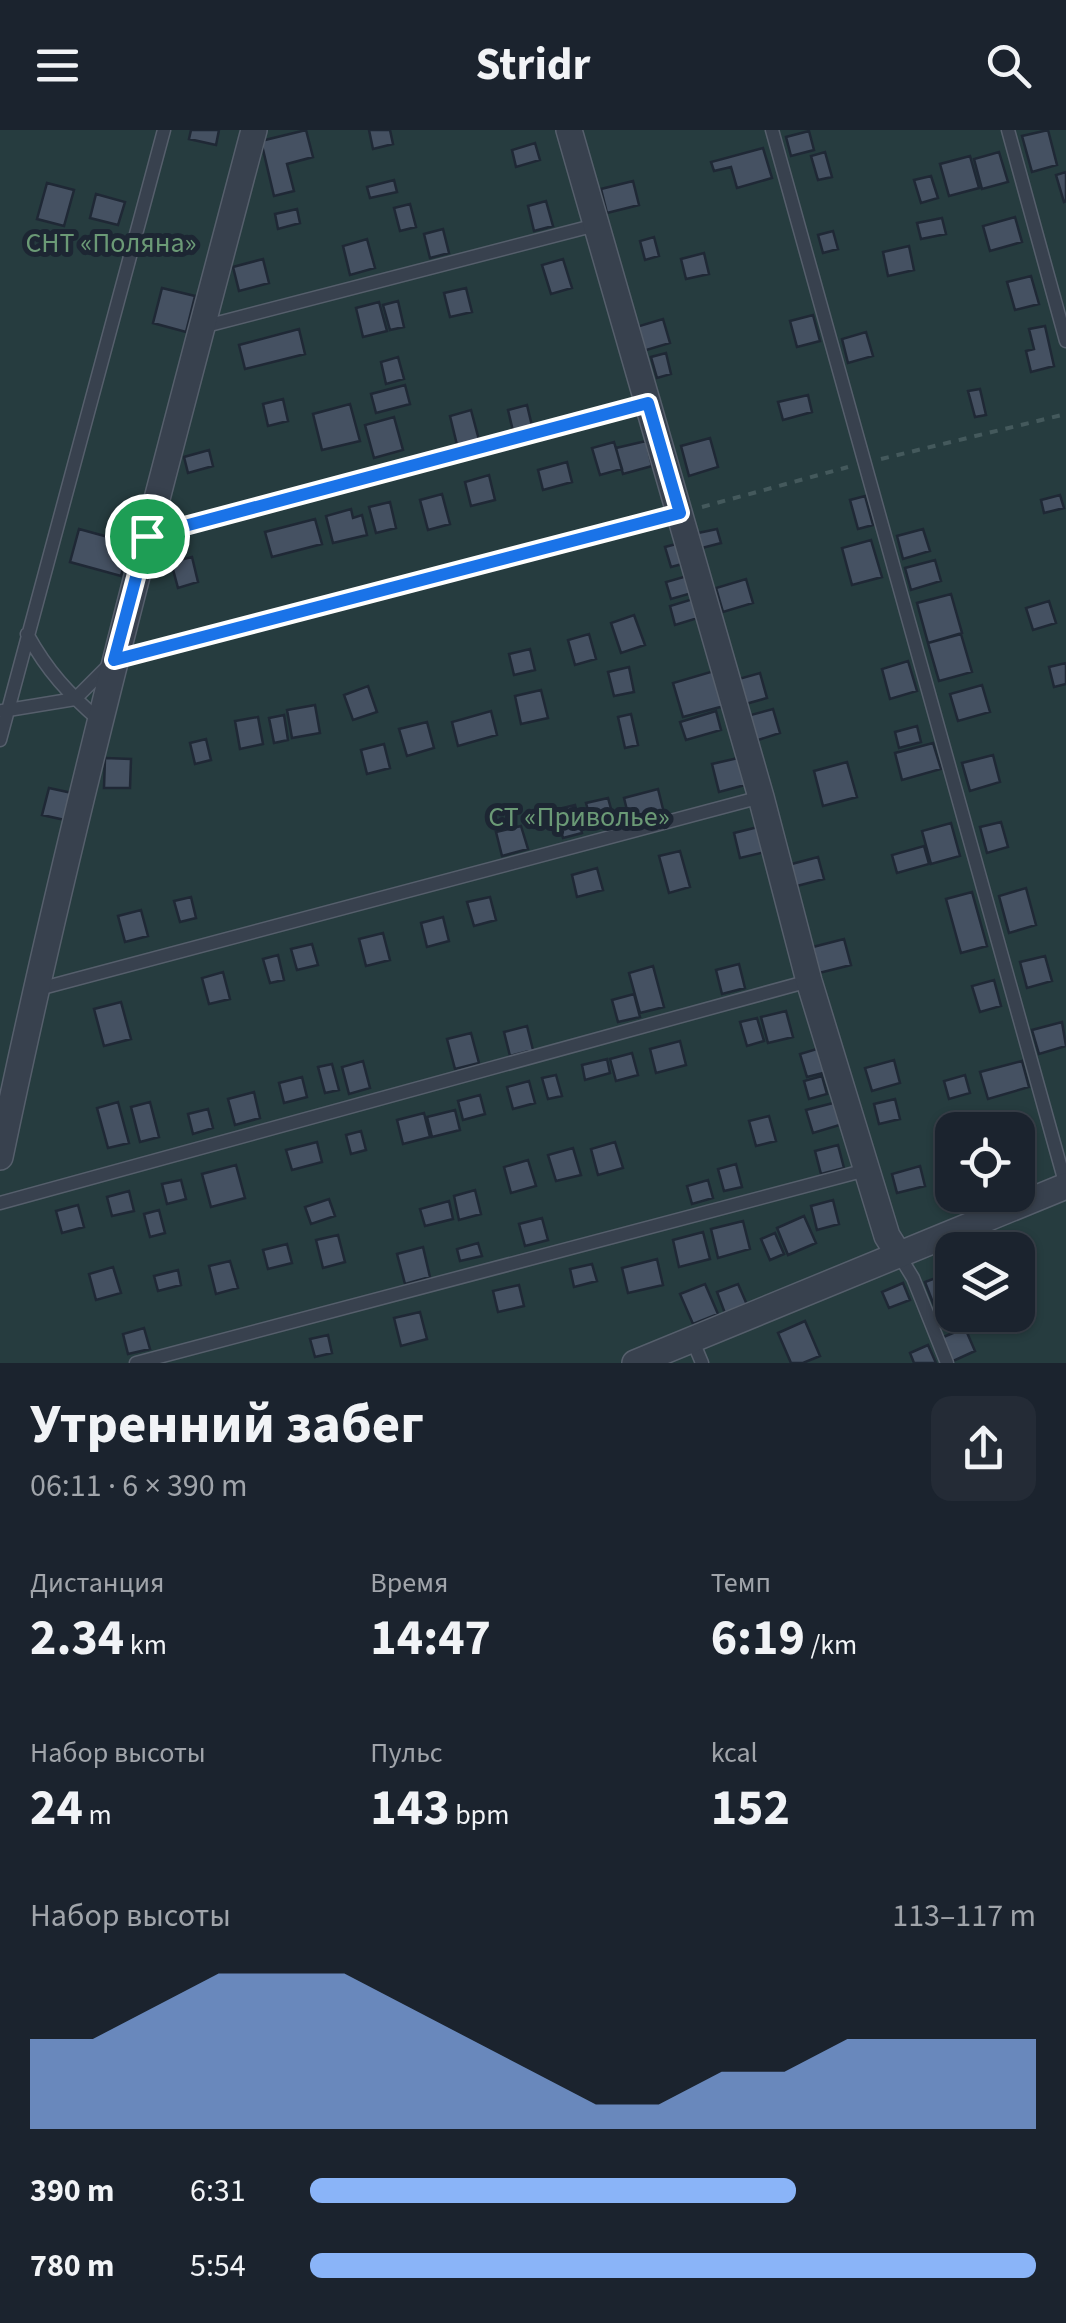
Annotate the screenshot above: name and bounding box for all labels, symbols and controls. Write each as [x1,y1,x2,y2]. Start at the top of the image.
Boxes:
text: Stridr [475,33,591,97]
icon: menu [30,38,85,93]
icon: search [981,38,1036,93]
park label: СНТ «Поляна» [25,223,197,263]
pin [105,494,190,579]
icon: arrive [120,509,175,564]
park label: СТ «Приволье» [488,797,670,837]
map controls [935,1112,1035,1332]
button: locate [935,1112,1035,1212]
button: layers [935,1232,1035,1332]
text: Утренний забег [30,1386,424,1464]
button: share [931,1396,1036,1501]
text: 06:11 · 6 × 390 m [30,1463,248,1509]
text: Дистанция [30,1563,164,1603]
text: Время [370,1563,448,1603]
text: Темп [711,1563,771,1603]
text: 2.34 [30,1603,124,1674]
text: 14:47 [370,1603,491,1674]
text: 6:19 [711,1603,805,1674]
text: km [124,1625,167,1665]
text: /km [805,1625,857,1665]
text: Набор высоты [30,1733,206,1773]
text: Пульс [370,1733,443,1773]
text: kcal [711,1733,758,1773]
text: 24 [30,1773,83,1844]
text: 143 [370,1773,450,1844]
text: 152 [711,1773,790,1844]
text: m [83,1795,112,1835]
text: bpm [450,1795,509,1835]
text: Набор высоты [30,1893,231,1939]
text: 113–117 m [892,1893,1036,1939]
text: 390 m [30,2168,115,2214]
text: 6:31 [190,2168,246,2214]
text: 780 m [30,2243,115,2289]
text: 5:54 [190,2243,246,2289]

